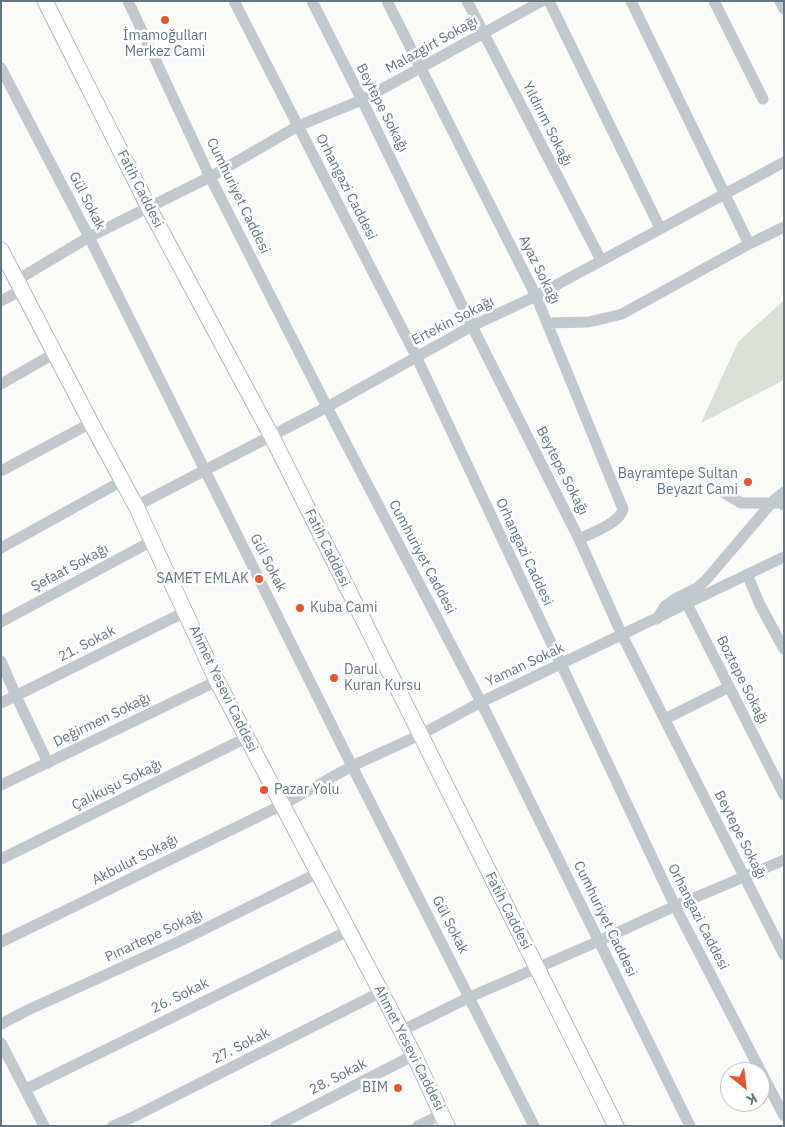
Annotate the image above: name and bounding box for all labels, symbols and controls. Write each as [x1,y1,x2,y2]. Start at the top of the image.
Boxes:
street label: Malazgirt Sokağı [383,13,481,77]
marker: İmamoğulları Merkez Cami [159,14,171,26]
place label: İmamoğulları Merkez Cami [123,28,207,60]
street label: Beytepe Sokağı [352,61,412,155]
street label: Yıldırım Sokağı [519,79,575,169]
street label: Orhangazi Caddesi [312,131,380,243]
street label: Cumhuriyet Caddesi [203,135,273,257]
street label: Fatih Caddesi [113,147,167,231]
street label: Gül Sokak [65,169,109,233]
street label: Ayaz Sokağı [515,233,563,307]
street label: Ertekin Sokağı [409,293,497,349]
street label: Beytepe Sokağı [532,424,592,518]
place label: Bayramtepe Sultan Beyazıt Cami [618,466,738,498]
marker: Bayramtepe Sultan Beyazıt Cami [742,476,754,488]
street label: Orhangazi Caddesi [492,495,556,609]
street label: Cumhuriyet Caddesi [385,497,459,617]
street label: Fatih Caddesi [301,506,353,590]
street label: Gül Sokak [246,531,290,595]
street label: Şefaat Sokağı [28,541,112,595]
place label: SAMET EMLAK [156,571,249,587]
marker: SAMET EMLAK [253,573,265,585]
place label: Kuba Cami [310,600,377,616]
marker: Kuba Cami [294,602,306,614]
street label: 21. Sokak [56,622,118,666]
street label: Ahmet Yesevi Caddesi [185,623,261,755]
street label: Boztepe Sokağı [713,633,771,727]
street label: Yaman Sokak [483,640,567,690]
place label: Darul Kuran Kursu [344,662,421,694]
marker: Darul Kuran Kursu [328,672,340,684]
street label: Değirmen Sokağı [51,689,153,751]
street label: Çalıkuşu Sokağı [69,756,165,814]
place label: Pazar Yolu [274,782,339,798]
marker: Pazar Yolu [258,784,270,796]
street label: Beytepe Sokağı [710,788,770,882]
street label: Akbulut Sokağı [89,831,181,889]
street label: Cumhuriyet Caddesi [570,858,640,980]
street label: Orhangazi Caddesi [664,861,732,973]
street label: Fatih Caddesi [481,869,535,953]
street label: Gül Sokak [428,893,472,957]
street label: Pınartepe Sokağı [103,906,205,966]
street label: 26. Sokak [148,975,212,1017]
street label: Ahmet Yesevi Caddesi [370,982,448,1114]
street label: 27. Sokak [210,1024,272,1068]
street label: 28. Sokak [307,1055,369,1099]
north arrow [720,1062,770,1112]
place label: BIM [362,1080,388,1096]
marker: BIM [392,1082,404,1094]
text: K [743,1089,760,1109]

